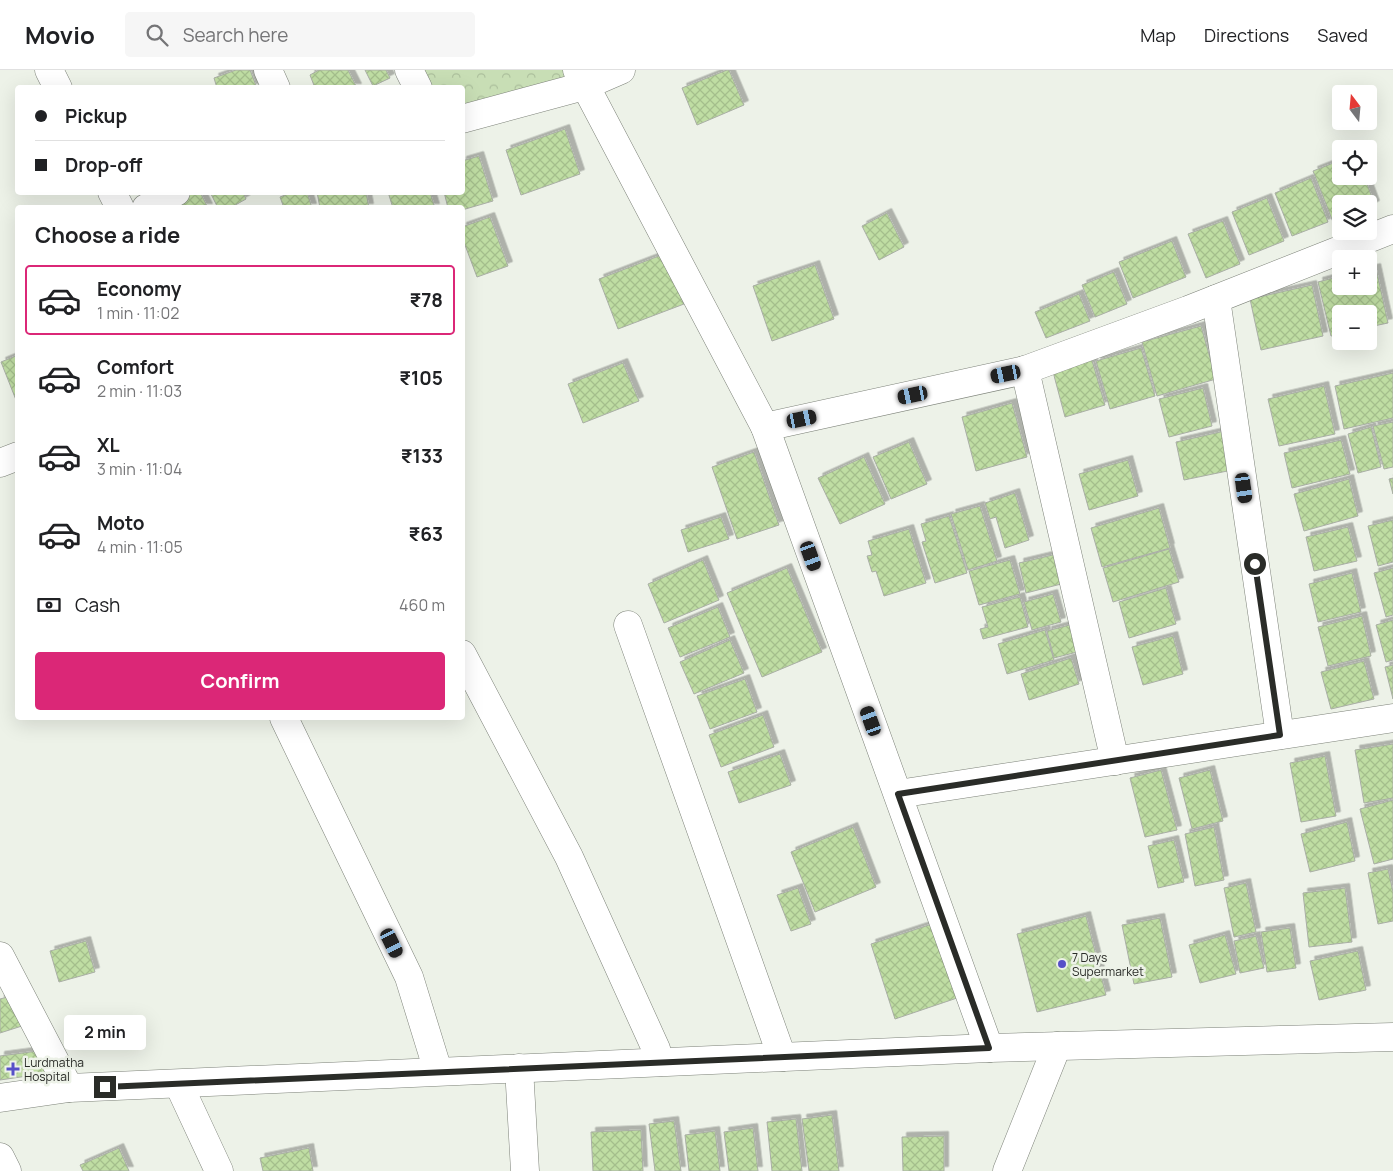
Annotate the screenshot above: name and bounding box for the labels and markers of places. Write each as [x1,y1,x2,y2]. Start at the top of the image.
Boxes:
place label: 7 Days Supermarket [1072,949,1144,980]
marker: 7 Days Supermarket [1056,958,1068,970]
place label: Lurdmatha Hospital [24,1054,84,1085]
marker: Lurdmatha Hospital [6,1062,20,1076]

